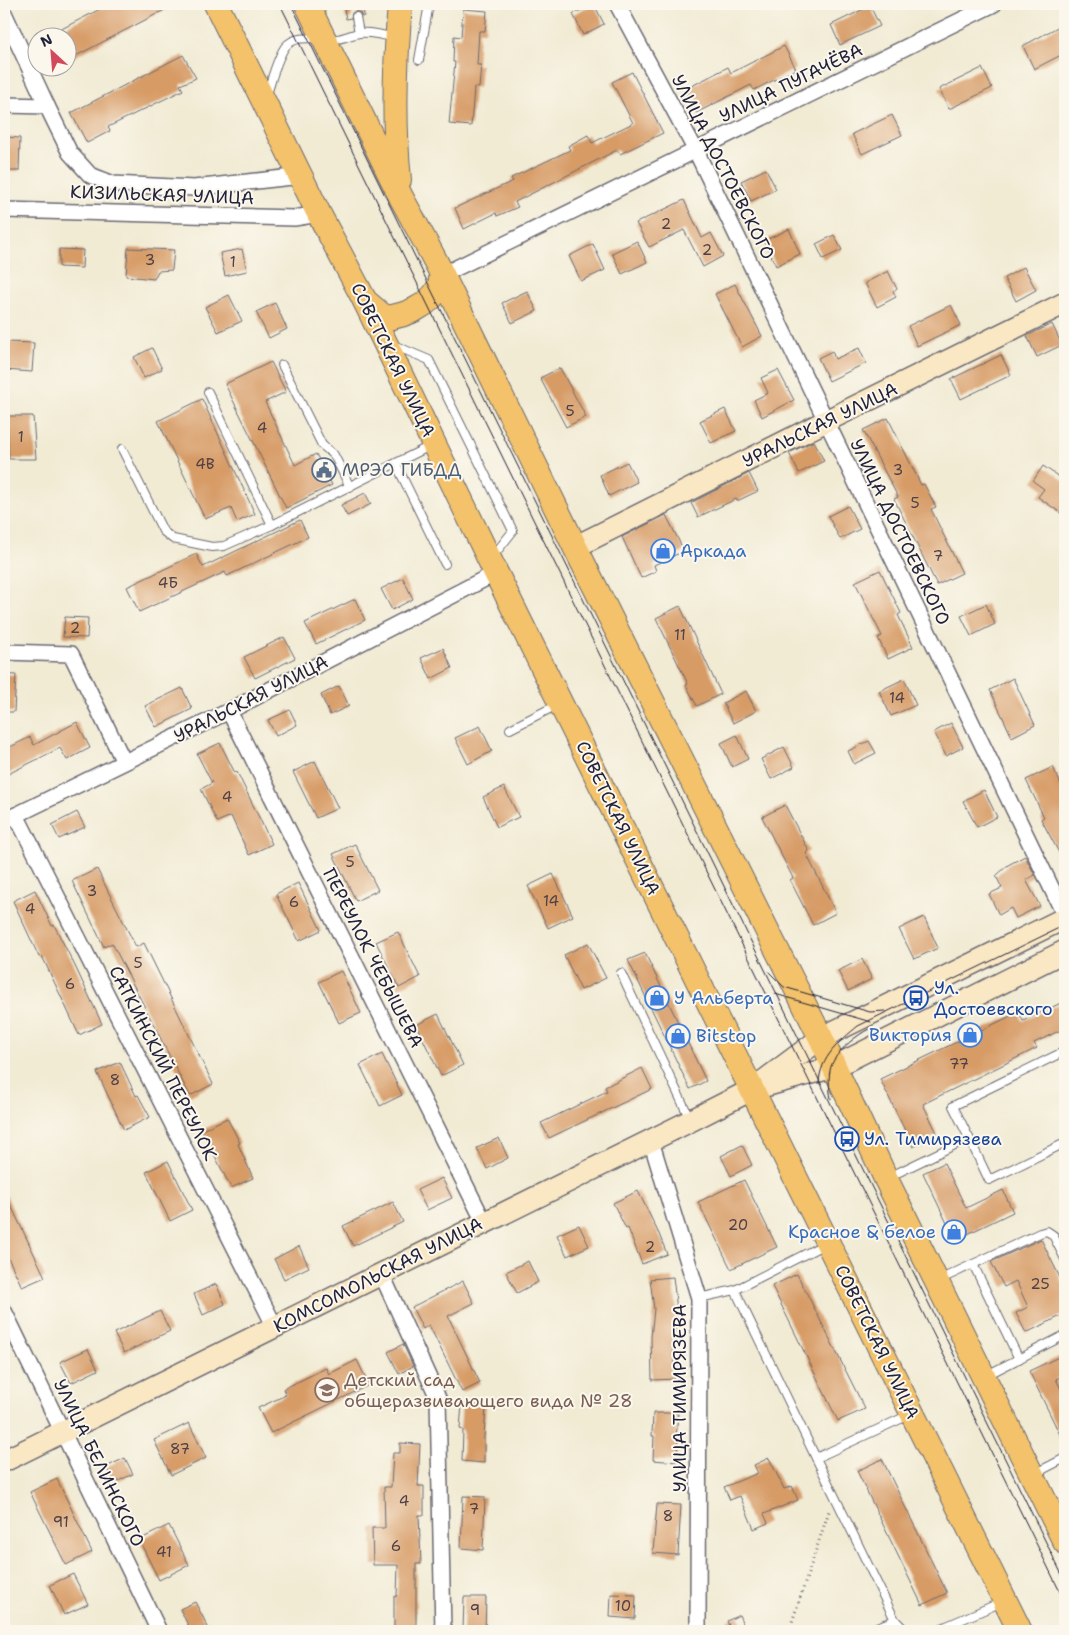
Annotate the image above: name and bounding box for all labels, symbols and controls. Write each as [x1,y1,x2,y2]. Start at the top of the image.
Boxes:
north arrow [28,28,78,78]
text: N [37,30,55,51]
street label: УЛИЦА ПУГАЧЁВА [715,38,867,128]
street label: УЛИЦА ДОСТОЕВСКОГО [666,70,780,264]
street label: КИЗИЛЬСКАЯ УЛИЦА [70,180,254,210]
house number: 2 [661,214,671,234]
house number: 2 [702,240,712,260]
house number: 3 [145,250,155,270]
house number: 1 [230,252,236,272]
street label: СОВЕТСКАЯ УЛИЦА [345,279,441,441]
street label: УРАЛЬСКАЯ УЛИЦА [738,377,902,473]
house number: 5 [565,401,575,421]
house number: 4 [257,418,267,438]
house number: 1 [18,427,24,447]
street label: УЛИЦА ДОСТОЕВСКОГО [844,435,956,629]
house number: 4В [195,454,215,474]
public building icon: МРЭО ГИБДД [311,457,337,483]
place label: МРЭО ГИБДД [342,458,462,482]
house number: 3 [893,460,903,480]
house number: 5 [910,493,920,513]
shop icon: Аркада [650,538,676,564]
place label: Аркада [680,539,747,563]
house number: 7 [933,546,943,566]
house number: 4Б [158,573,178,593]
house number: 2 [70,618,80,638]
house number: 11 [674,625,686,645]
street label: УРАЛЬСКАЯ УЛИЦА [170,650,332,748]
house number: 14 [889,688,905,708]
street label: СОВЕТСКАЯ УЛИЦА [570,737,666,899]
house number: 4 [222,787,232,807]
house number: 5 [345,852,355,872]
street label: ПЕРЕУЛОК ЧЕБЫШЕВА [317,864,429,1052]
house number: 3 [87,881,97,901]
house number: 14 [543,891,559,911]
house number: 6 [289,892,299,912]
house number: 4 [25,899,35,919]
house number: 5 [133,953,143,973]
street label: САТКИНСКИЙ ПЕРЕУЛОК [103,962,223,1165]
house number: 6 [65,974,75,994]
place label: Ул. Достоевского [934,976,1053,1021]
shop icon: У Альберта [644,985,670,1011]
bus stop icon: Ул. Достоевского [903,985,929,1011]
place label: У Альберта [674,986,773,1010]
shop icon: Виктория [957,1022,983,1048]
shop icon: Bitstop [665,1023,691,1049]
place label: Виктория [869,1023,952,1047]
place label: Bitstop [696,1024,756,1048]
house number: 77 [949,1054,969,1074]
house number: 8 [110,1070,120,1090]
bus stop icon: Ул. Тимирязева [834,1126,860,1152]
place label: Ул. Тимирязева [864,1127,1002,1151]
street label: КОМСОМОЛЬСКАЯ УЛИЦА [269,1212,487,1338]
house number: 20 [728,1215,748,1235]
shop icon: Красное & белое [941,1219,967,1245]
place label: Красное & белое [788,1220,936,1244]
house number: 2 [645,1237,655,1257]
street label: СОВЕТСКАЯ УЛИЦА [829,1261,925,1423]
house number: 25 [1030,1274,1050,1294]
street label: УЛИЦА ТИМИРЯЗЕВА [668,1304,692,1492]
place label: Детский сад общеразвивающего вида № 28 [344,1368,633,1413]
street label: УЛИЦА БЕЛИНСКОГО [48,1375,150,1551]
school or university icon: Детский сад общеразвивающего вида № 28 [314,1377,340,1403]
house number: 87 [170,1439,190,1459]
house number: 4 [399,1491,409,1511]
house number: 7 [469,1499,479,1519]
house number: 8 [663,1506,673,1526]
house number: 91 [53,1512,69,1532]
house number: 6 [391,1536,401,1556]
house number: 41 [156,1542,172,1562]
house number: 10 [615,1596,631,1616]
house number: 9 [470,1600,480,1620]

